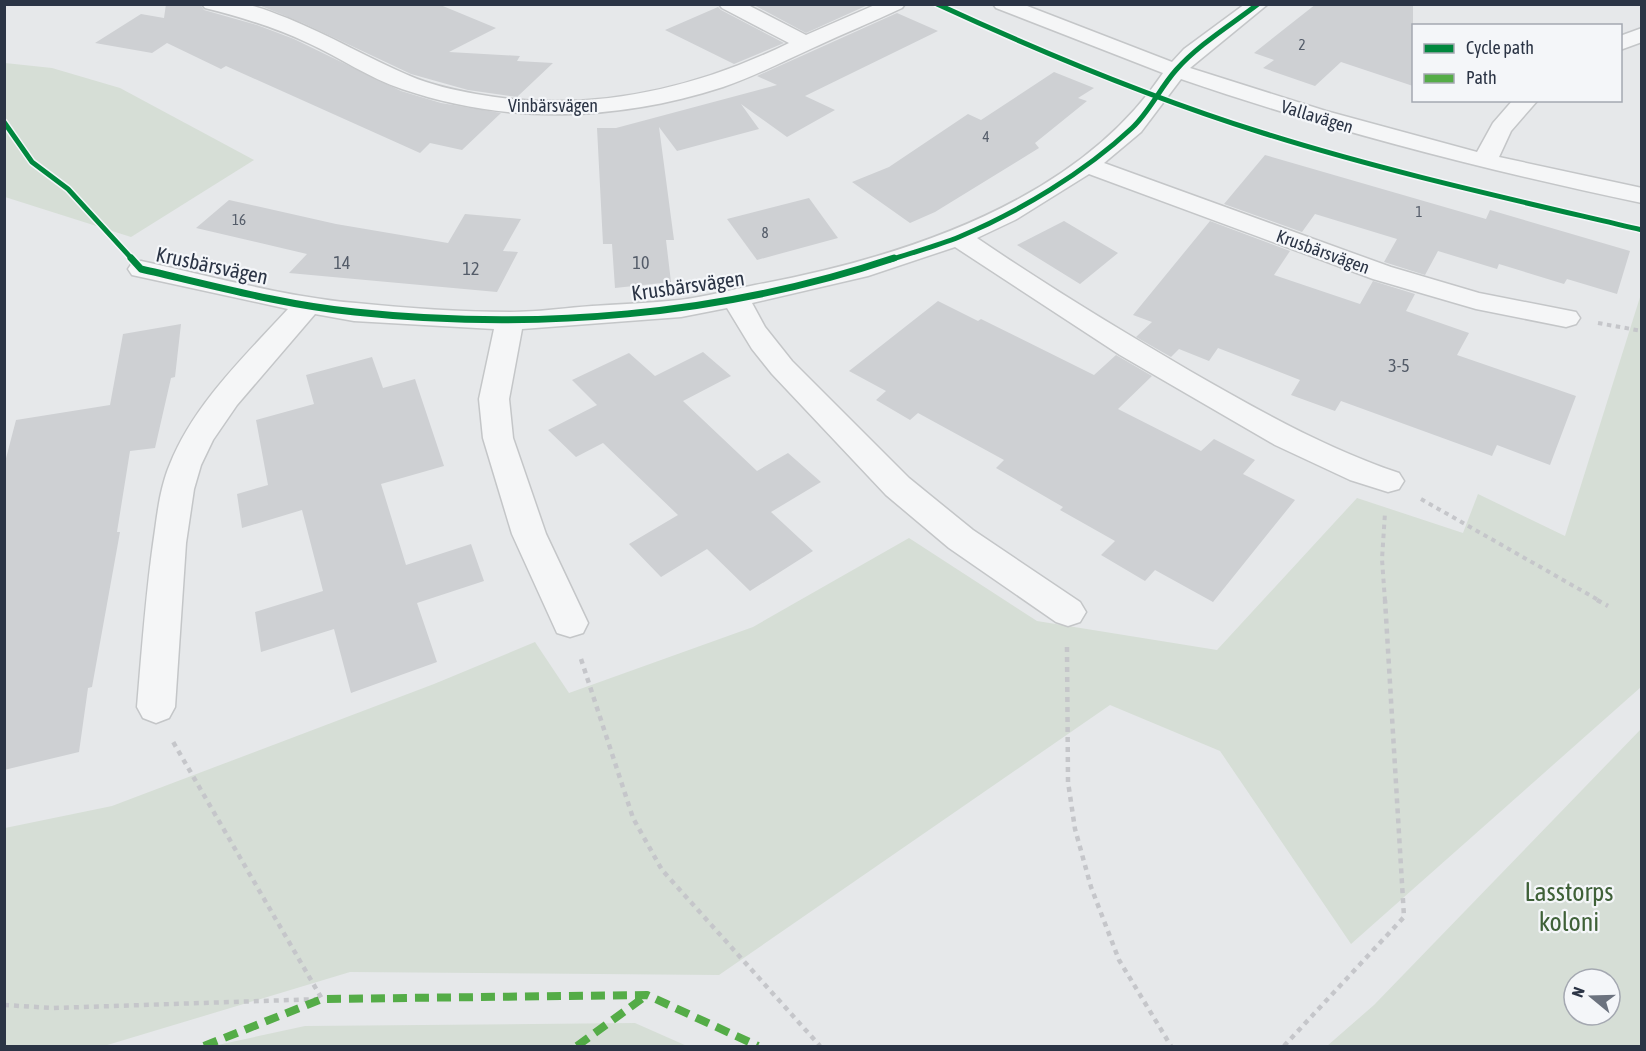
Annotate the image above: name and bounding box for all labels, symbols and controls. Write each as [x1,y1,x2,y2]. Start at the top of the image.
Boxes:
legend [1412,24,1622,102]
house number: 2 [1298,36,1306,53]
text: Cycle path [1466,37,1534,58]
text: Path [1466,67,1497,88]
street label: Vinbärsvägen [508,95,598,116]
street label: Vallavägen [1278,96,1356,137]
house number: 4 [982,128,990,145]
house number: 1 [1415,203,1423,220]
house number: 16 [232,211,246,228]
house number: 8 [761,224,769,241]
street label: Krusbärsvägen [1274,225,1373,278]
street label: Krusbärsvägen [154,241,270,289]
house number: 14 [334,252,350,273]
house number: 10 [633,252,649,273]
house number: 12 [463,258,479,279]
street label: Krusbärsvägen [630,265,746,305]
house number: 3-5 [1388,355,1410,376]
park label: Lasstorps koloni [1524,877,1614,937]
north arrow [1562,967,1622,1027]
text: N [1568,985,1588,1000]

